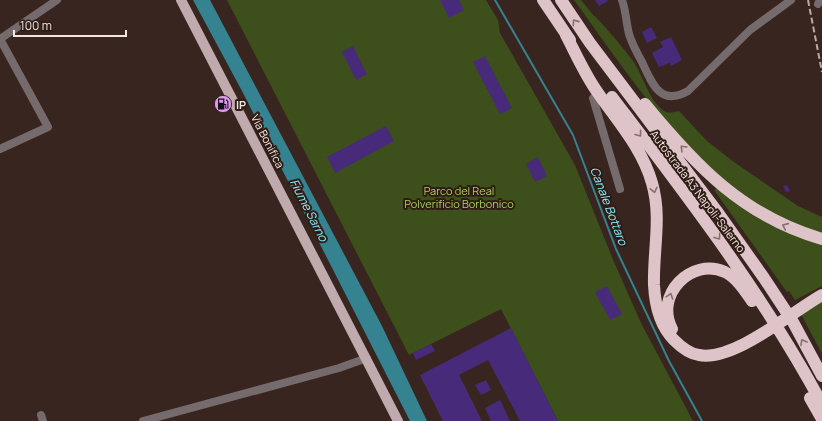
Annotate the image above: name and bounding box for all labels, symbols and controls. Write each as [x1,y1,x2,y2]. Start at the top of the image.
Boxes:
scale bar [14,12,126,38]
text: 100 m [20,17,52,34]
one-way arrow [573,19,580,26]
fuel station icon: IP [213,94,233,114]
place label: IP [236,97,246,112]
street label: Via Bonifica [248,112,288,170]
street label: Autostrada A3 Napoli-Salerno [647,127,749,256]
one-way arrow [634,129,641,136]
one-way arrow [680,145,688,153]
water label: Canale Bottaro [586,164,632,248]
water label: Fiume Sarno [286,176,332,245]
park label: Parco del Real Polverificio Borbonico [404,183,514,211]
one-way arrow [649,186,657,193]
one-way arrow [782,222,789,230]
one-way arrow [713,233,721,240]
one-way arrow [665,293,674,300]
one-way arrow [801,338,808,346]

